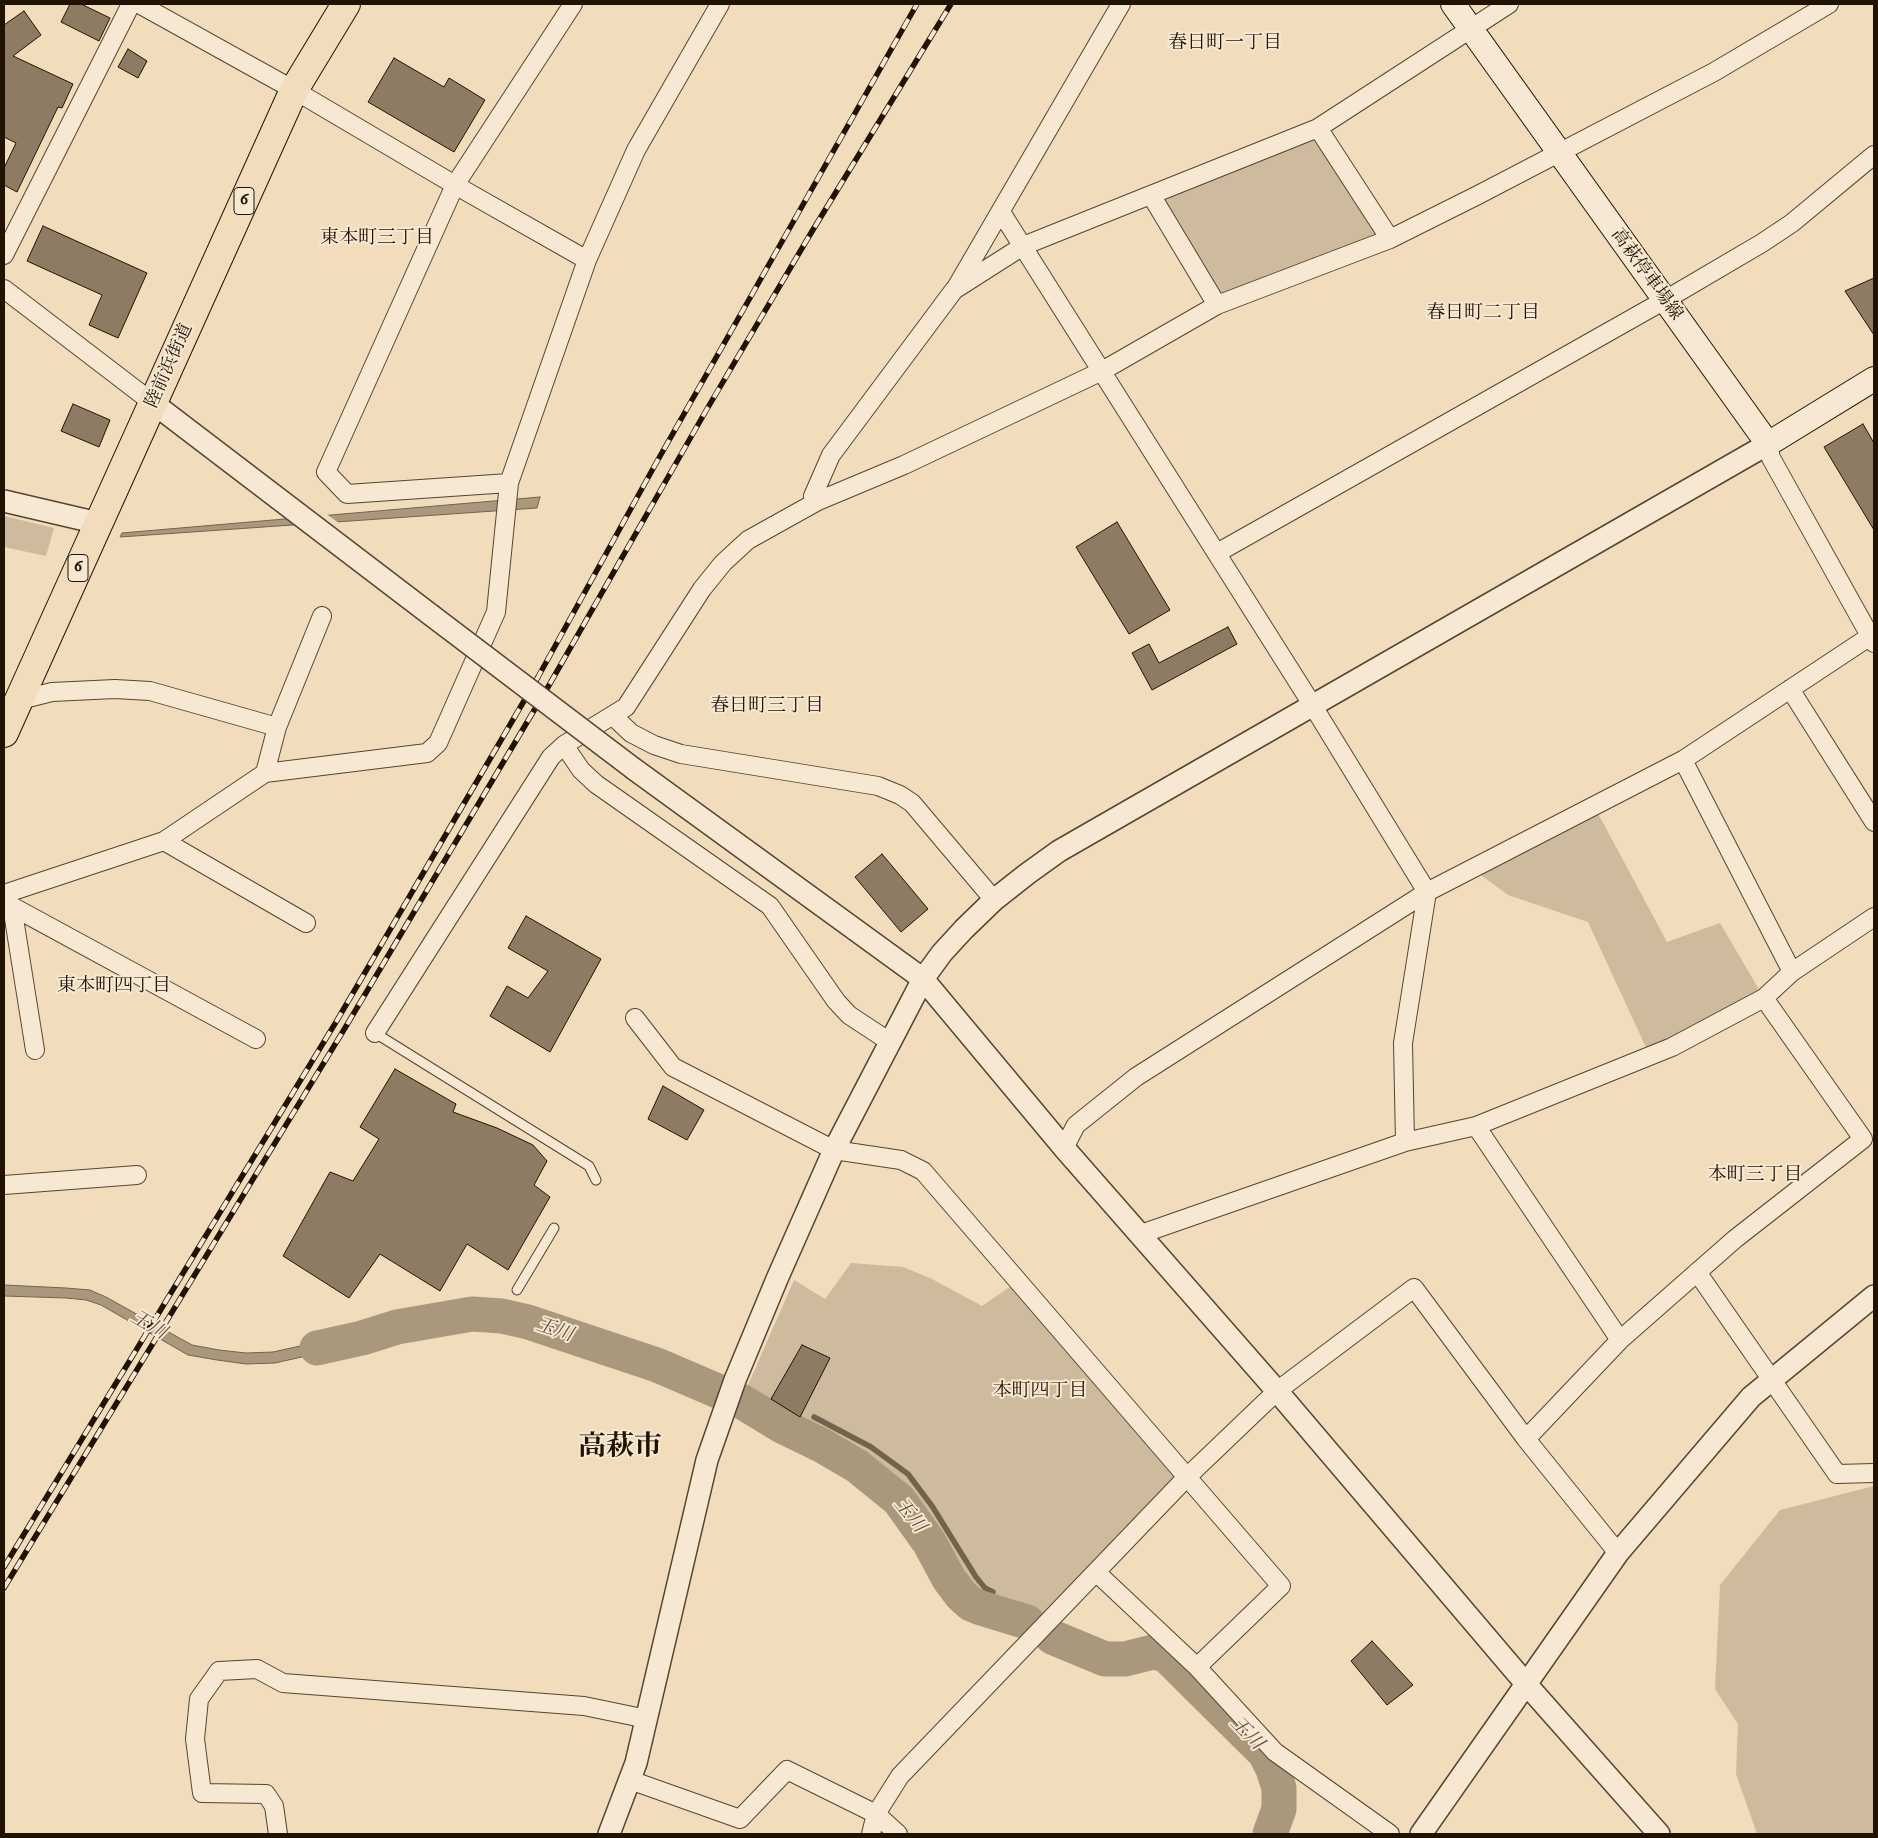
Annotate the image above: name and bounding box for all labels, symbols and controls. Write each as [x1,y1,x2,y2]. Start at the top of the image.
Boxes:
district label: 春日町一丁目 [1168,33,1282,55]
road number: 6 [234,188,254,215]
street label: 高萩停車場線 [1606,225,1686,325]
district label: 東本町三丁目 [320,228,434,250]
district label: 春日町二丁目 [1426,303,1540,325]
street label: 陸前浜街道 [142,320,198,412]
road number: 6 [68,554,88,582]
district label: 春日町三丁目 [710,696,824,718]
district label: 東本町四丁目 [57,976,171,998]
district label: 本町三丁目 [1708,1165,1802,1187]
water label: 玉川 [126,1307,170,1345]
water label: 玉川 [532,1314,576,1348]
district label: 本町四丁目 [993,1381,1087,1403]
district label: 高萩市 [578,1432,662,1466]
water label: 玉川 [888,1494,930,1538]
water label: 玉川 [1225,1712,1267,1756]

